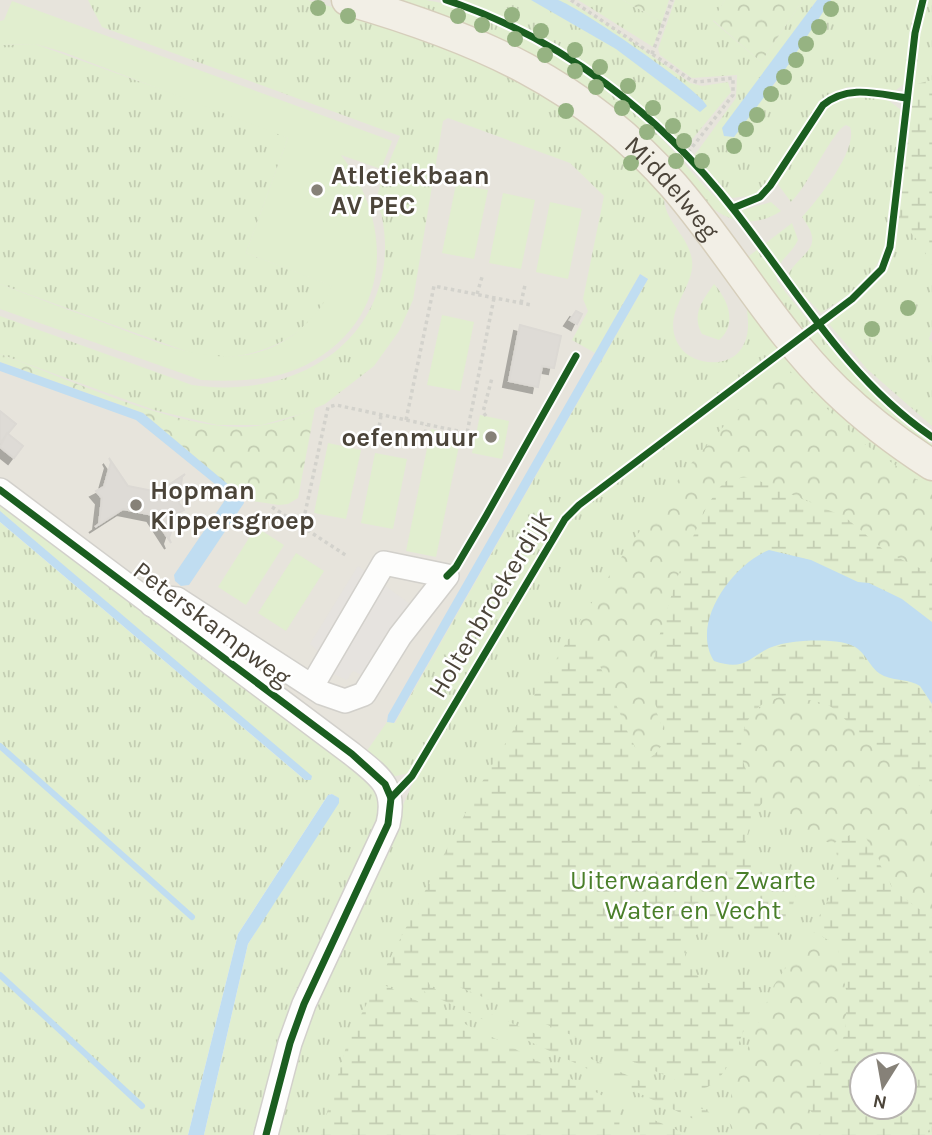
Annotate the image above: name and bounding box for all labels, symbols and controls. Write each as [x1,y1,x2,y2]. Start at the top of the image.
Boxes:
street label: Middelweg [619,129,726,246]
place label: Atletiekbaan AV PEC [331,160,490,221]
marker: Atletiekbaan AV PEC [309,182,325,198]
place label: oefenmuur [341,422,478,453]
marker: oefenmuur [483,429,499,445]
place label: Hopman Kippersgroep [150,475,315,536]
marker: Hopman Kippersgroep [128,497,144,513]
street label: Holtenbroekerdijk [422,505,558,703]
street label: Peterskampweg [127,555,297,694]
park label: Uiterwaarden Zwarte Water en Vecht [570,865,816,926]
north arrow [848,1051,918,1121]
text: N [871,1090,889,1114]

